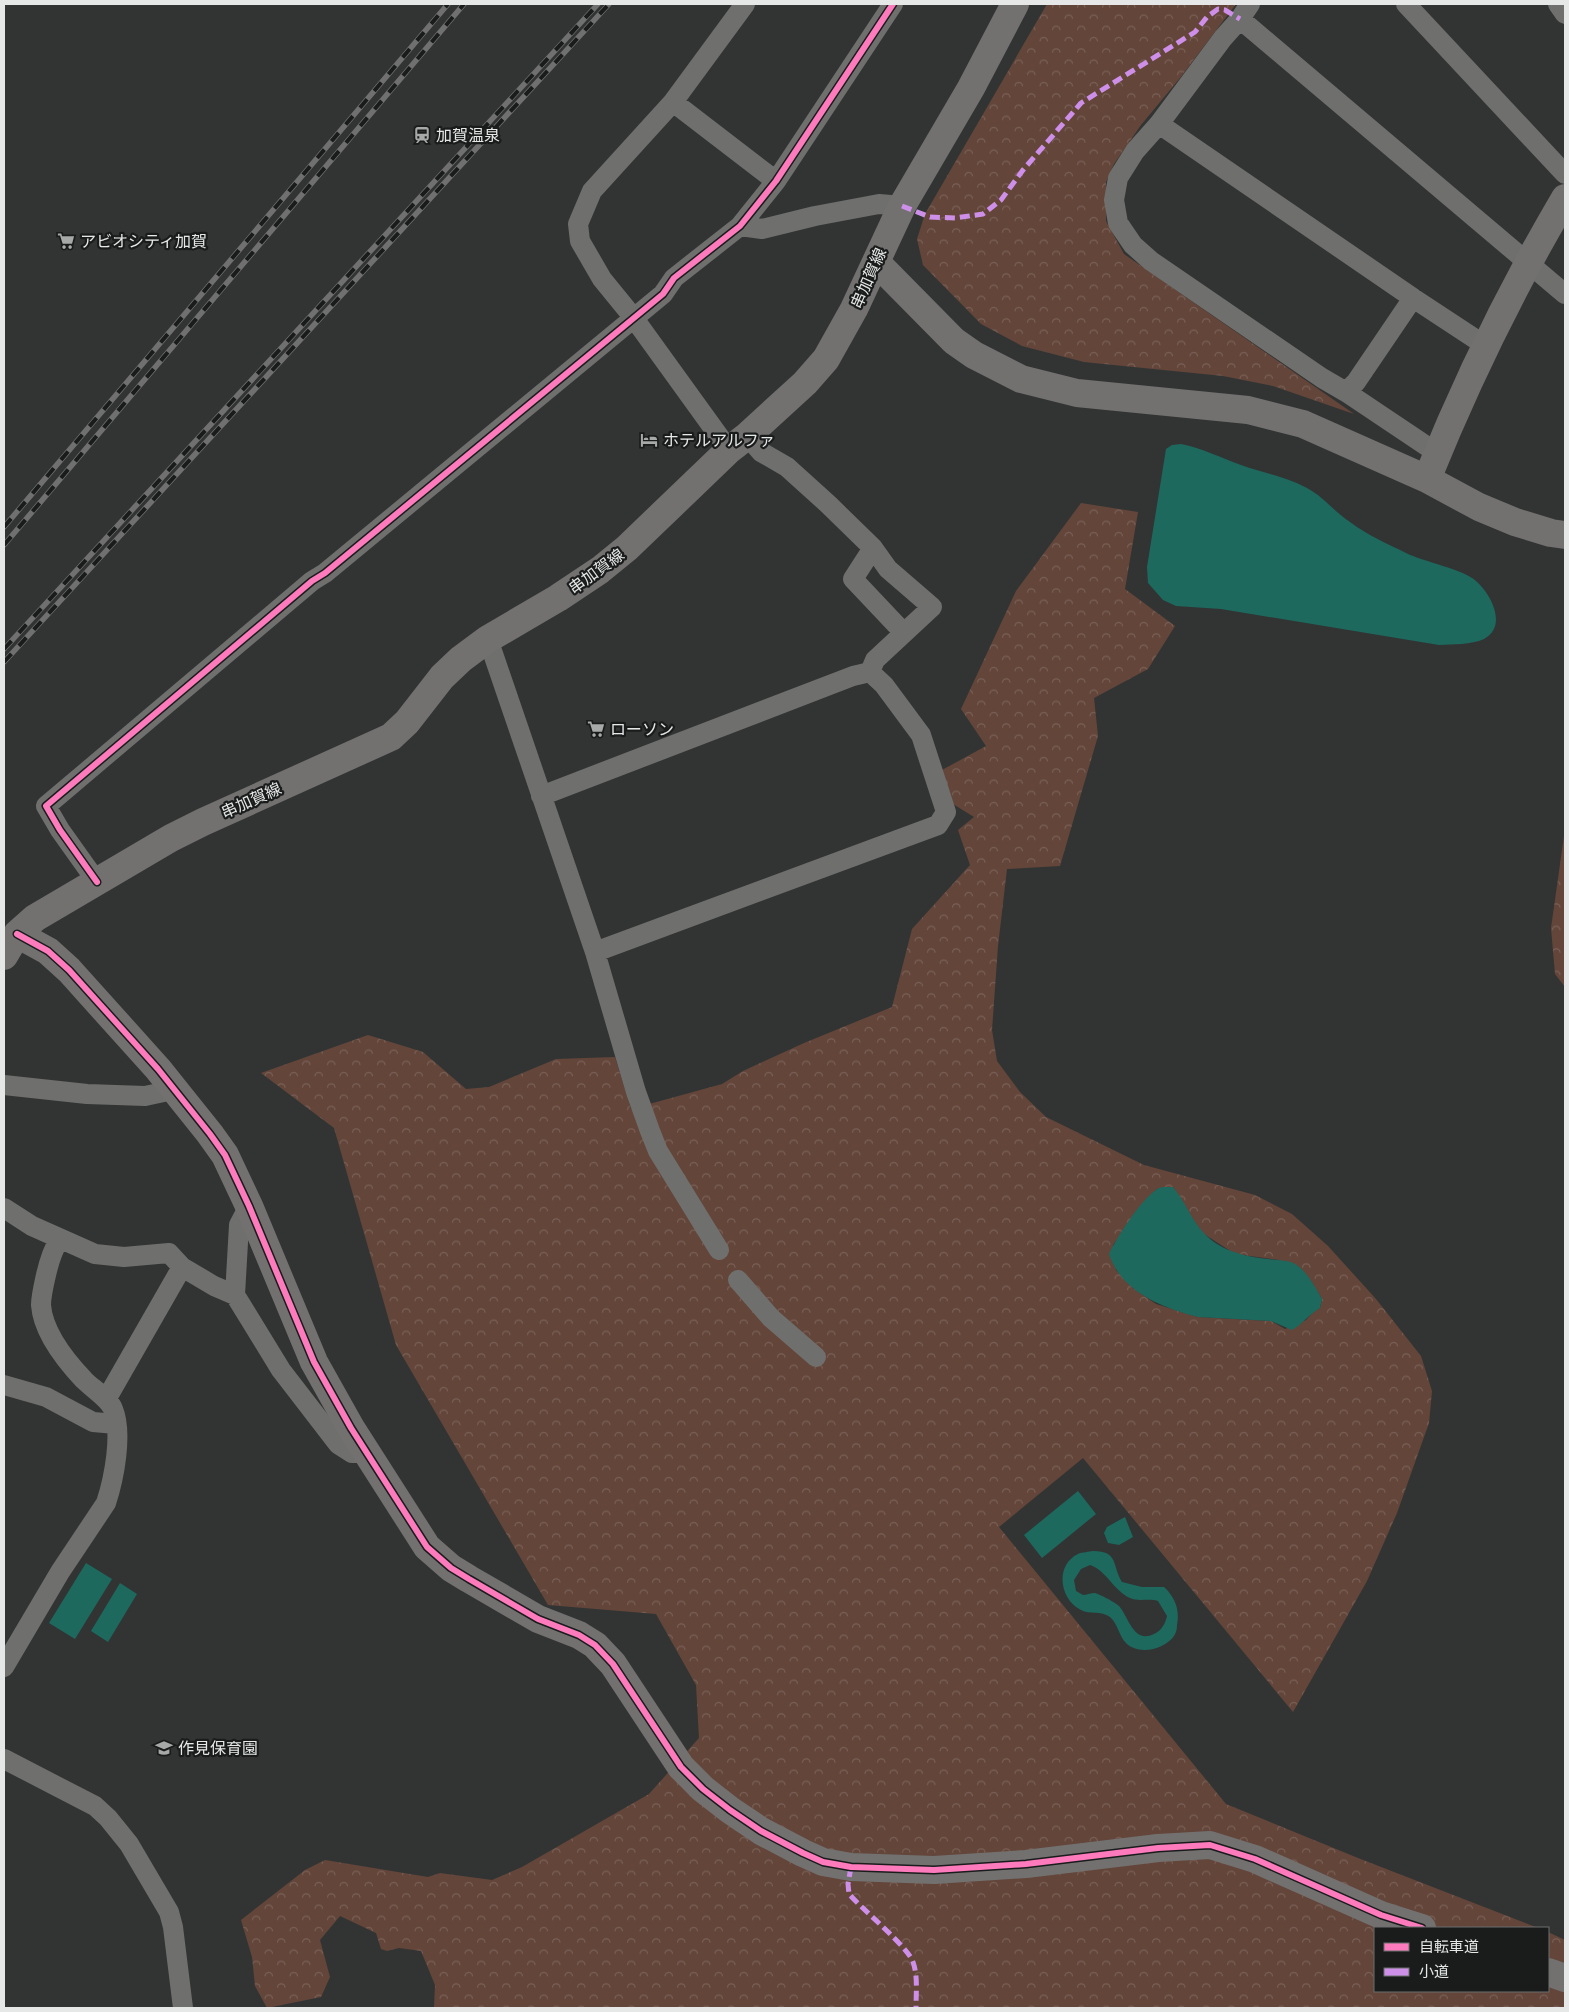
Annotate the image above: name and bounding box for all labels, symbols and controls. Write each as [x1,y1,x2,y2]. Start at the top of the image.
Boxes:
station icon: 加賀温泉 [412,125,432,145]
place label: 加賀温泉 [436,126,500,145]
supermarket icon: アビオシティ加賀 [56,231,76,251]
place label: アビオシティ加賀 [80,232,207,251]
street label: 串加賀線 [847,245,890,311]
hotel icon: ホテルアルファ [639,430,659,450]
place label: ホテルアルファ [663,431,775,450]
street label: 串加賀線 [565,545,628,598]
supermarket icon: ローソン [586,719,606,739]
place label: ローソン [610,720,674,739]
street label: 串加賀線 [218,779,284,822]
school or university icon: 作見保育園 [154,1738,174,1758]
place label: 作見保育園 [178,1739,258,1758]
legend [1374,1927,1549,1992]
text: 自転車道 [1419,1938,1479,1956]
text: 小道 [1419,1963,1449,1981]

